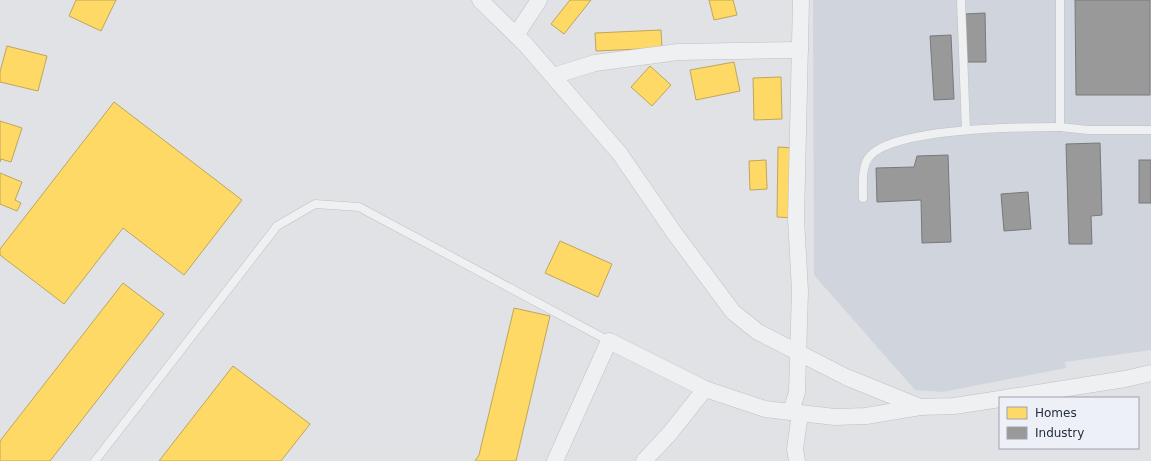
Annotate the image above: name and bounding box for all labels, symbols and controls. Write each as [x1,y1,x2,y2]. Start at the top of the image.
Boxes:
legend [999,397,1139,449]
text: Homes [1035,406,1077,420]
text: Industry [1035,426,1084,440]

